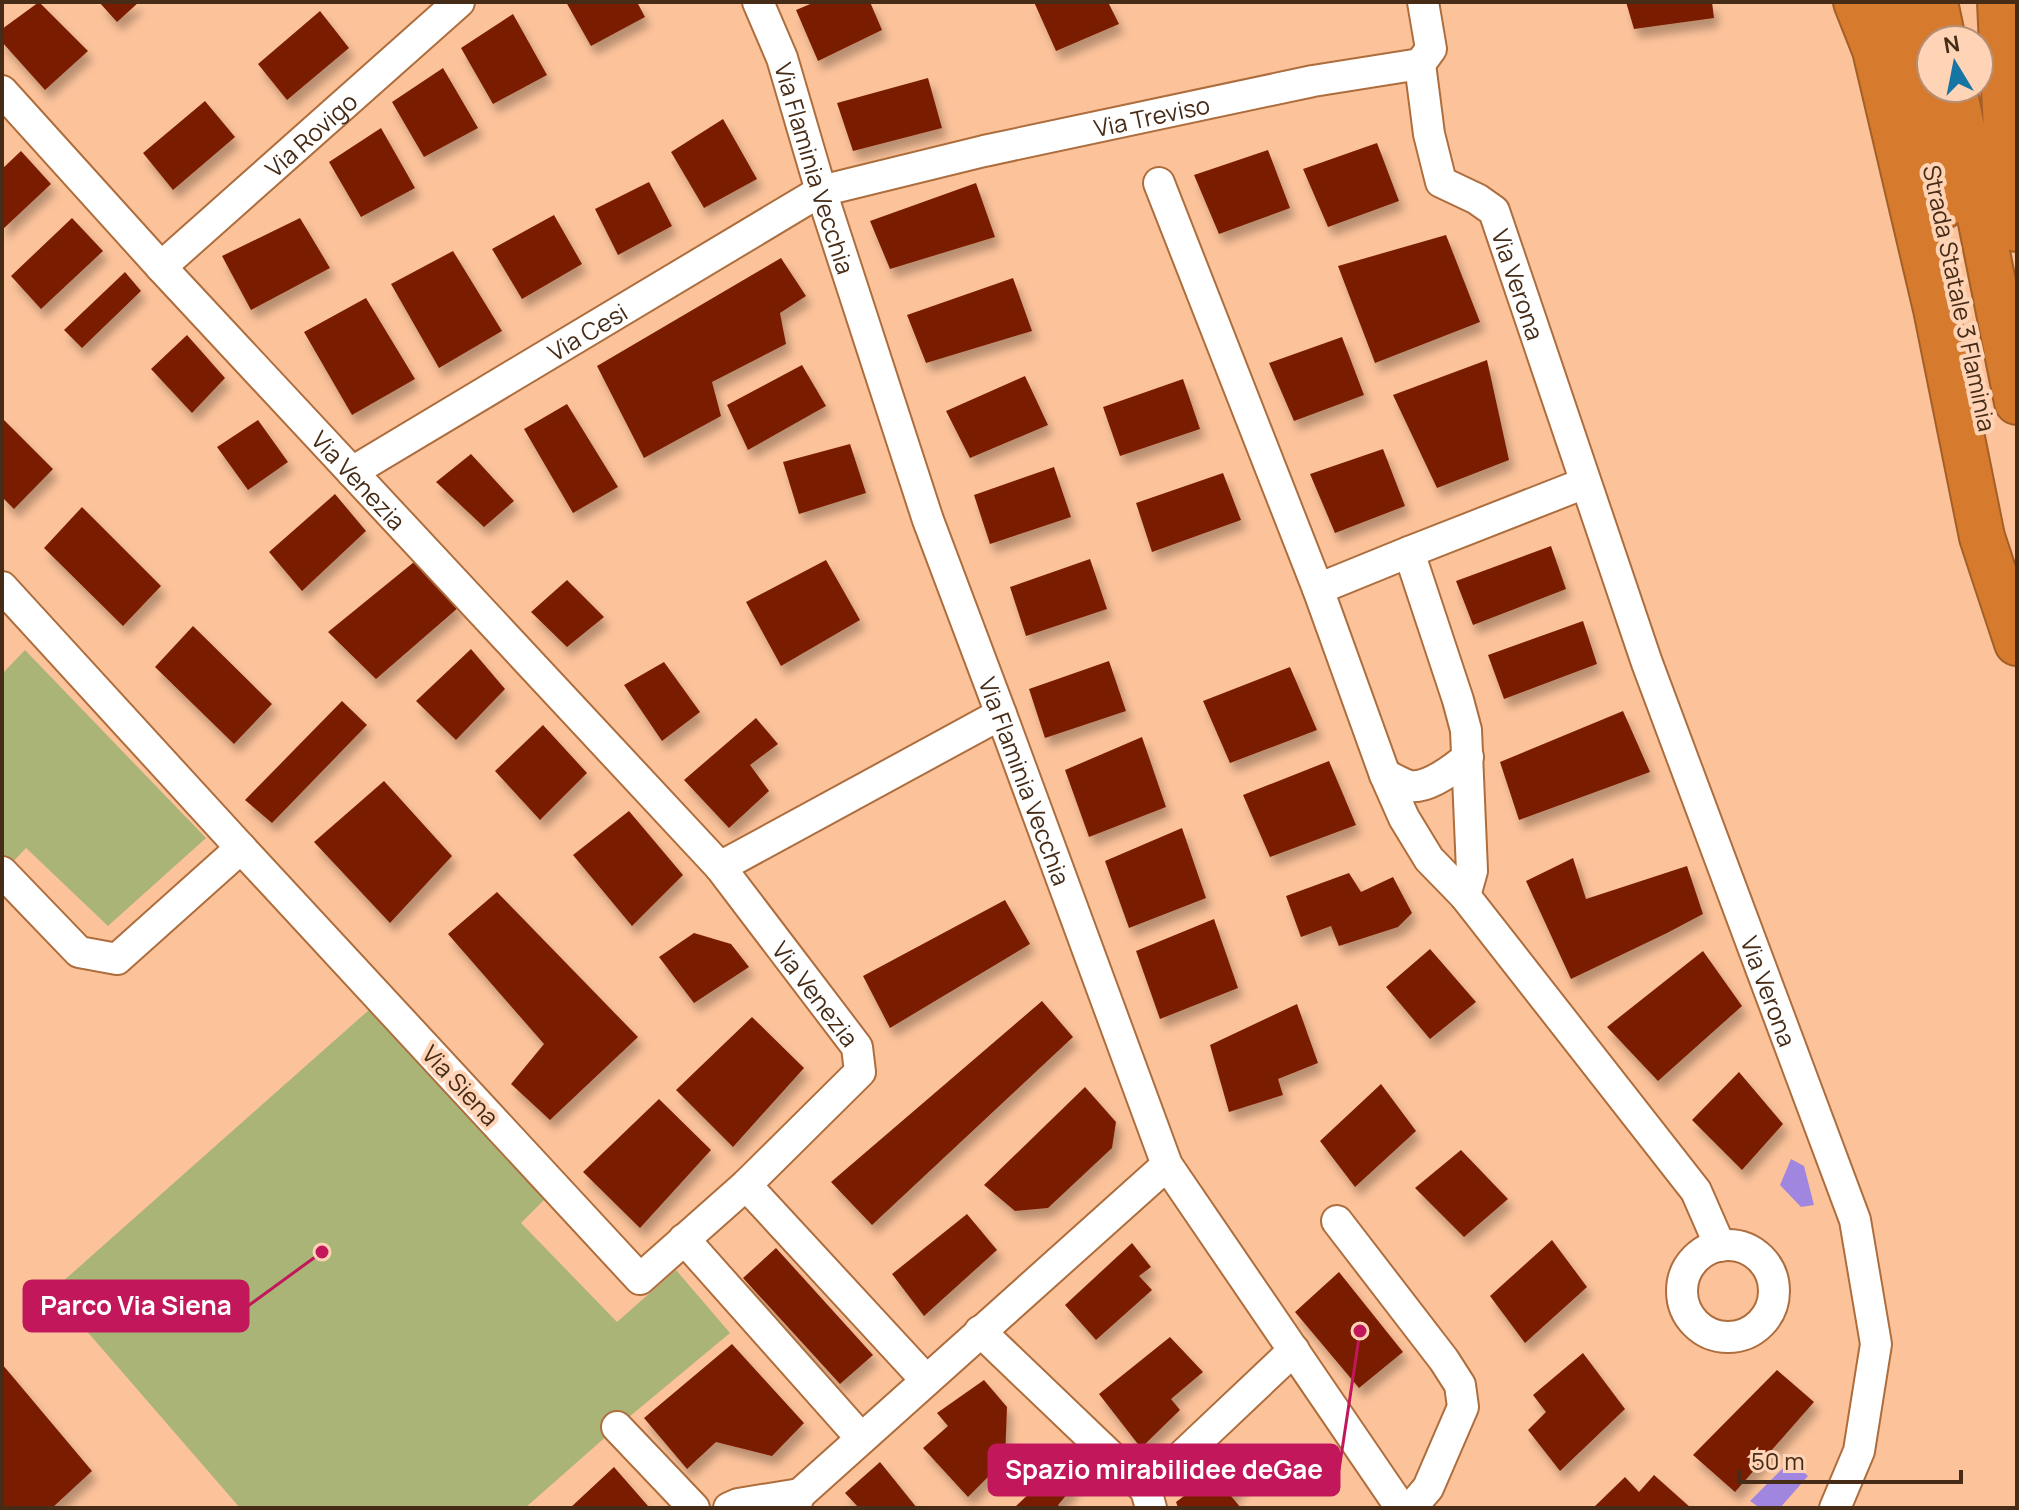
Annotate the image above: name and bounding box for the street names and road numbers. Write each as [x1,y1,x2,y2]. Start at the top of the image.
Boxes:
street label: Via Flaminia Vecchia [768,59,863,278]
street label: Via Rovigo [257,84,364,184]
street label: Via Treviso [1091,87,1213,144]
street label: Strada Statale 3 Flaminia [1916,162,2004,434]
street label: Via Verona [1485,224,1553,344]
street label: Via Cesi [541,295,633,368]
street label: Via Venezia [305,423,414,537]
street label: Via Flaminia Vecchia [972,672,1079,889]
street label: Via Verona [1734,931,1805,1051]
street label: Via Venezia [765,934,867,1053]
street label: Via Siena [415,1037,507,1133]

